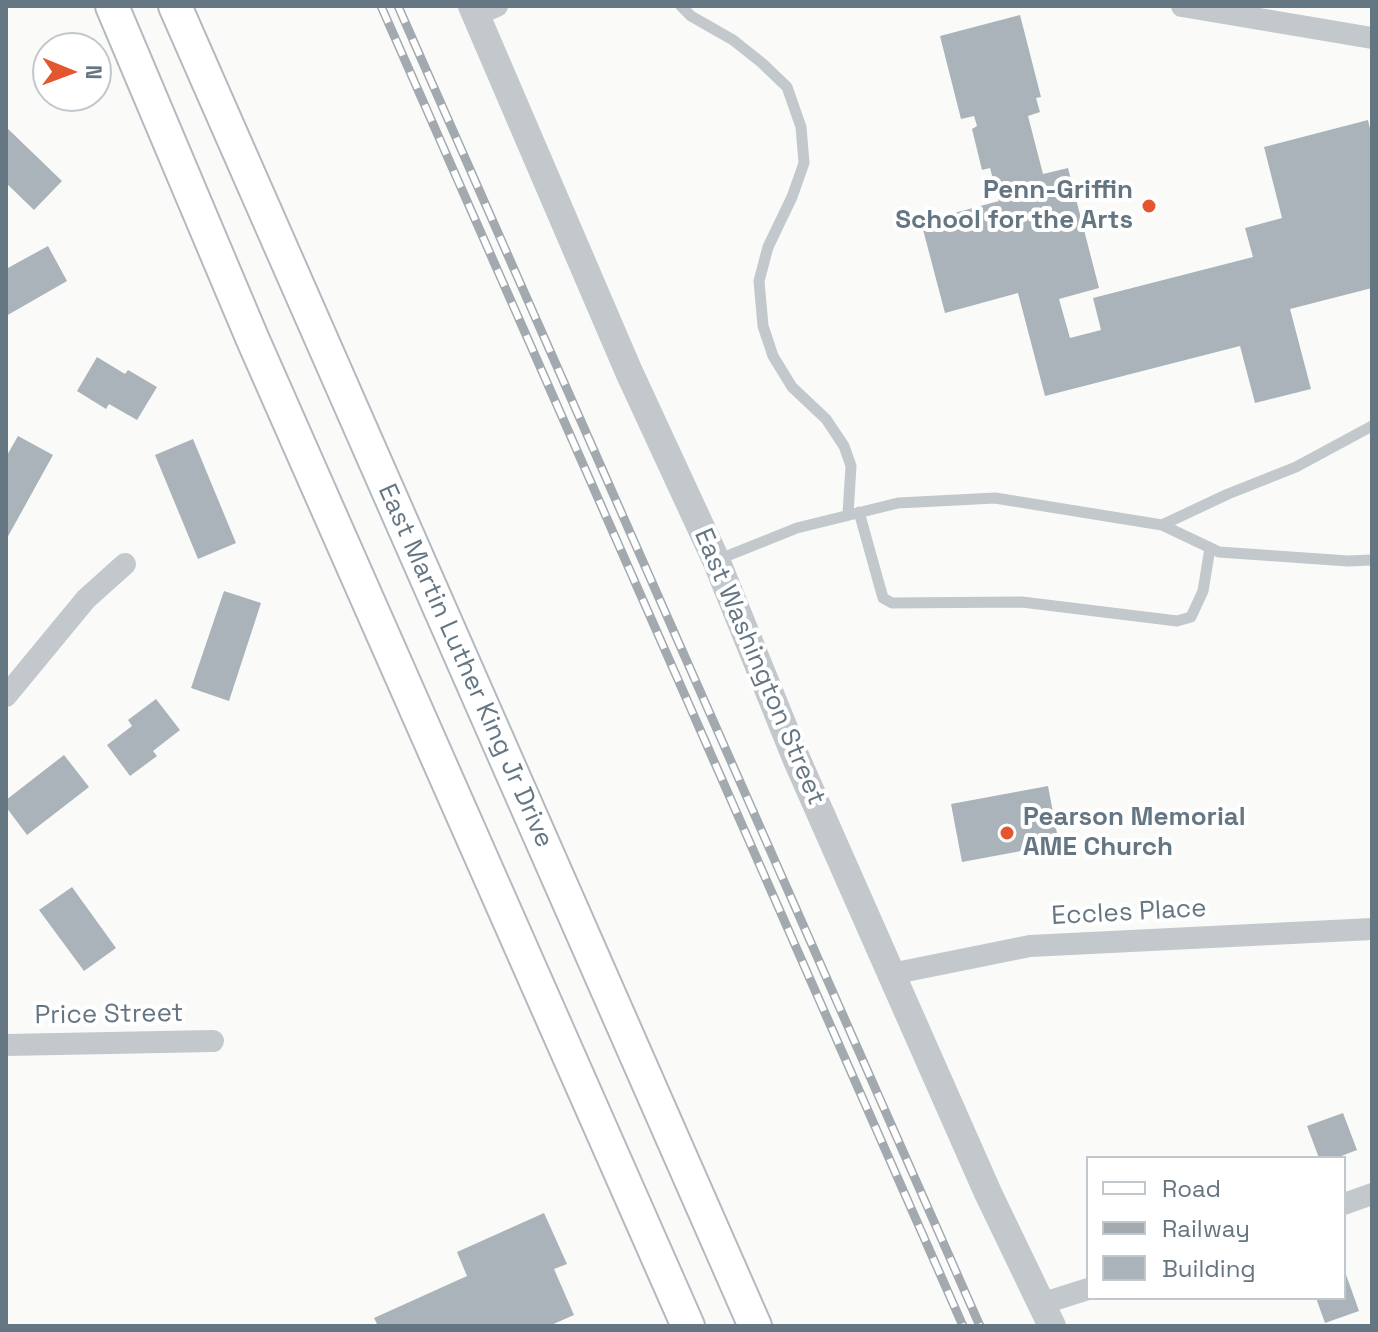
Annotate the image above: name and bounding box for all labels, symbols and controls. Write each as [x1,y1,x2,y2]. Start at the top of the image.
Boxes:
north arrow [32,32,112,112]
text: N [80,65,108,80]
place label: Penn-Griffin School for the Arts [895,175,1133,236]
marker: Penn-Griffin School for the Arts [1140,197,1158,215]
street label: East Martin Luther King Jr Drive [371,479,559,853]
street label: East Washington Street [687,524,831,810]
place label: Pearson Memorial AME Church [1023,802,1246,864]
marker: Pearson Memorial AME Church [998,824,1016,842]
street label: Eccles Place [1051,893,1207,933]
street label: Price Street [34,998,184,1032]
legend [1086,1156,1346,1300]
text: Road [1162,1173,1221,1204]
text: Railway [1162,1213,1250,1244]
text: Building [1162,1253,1256,1284]

